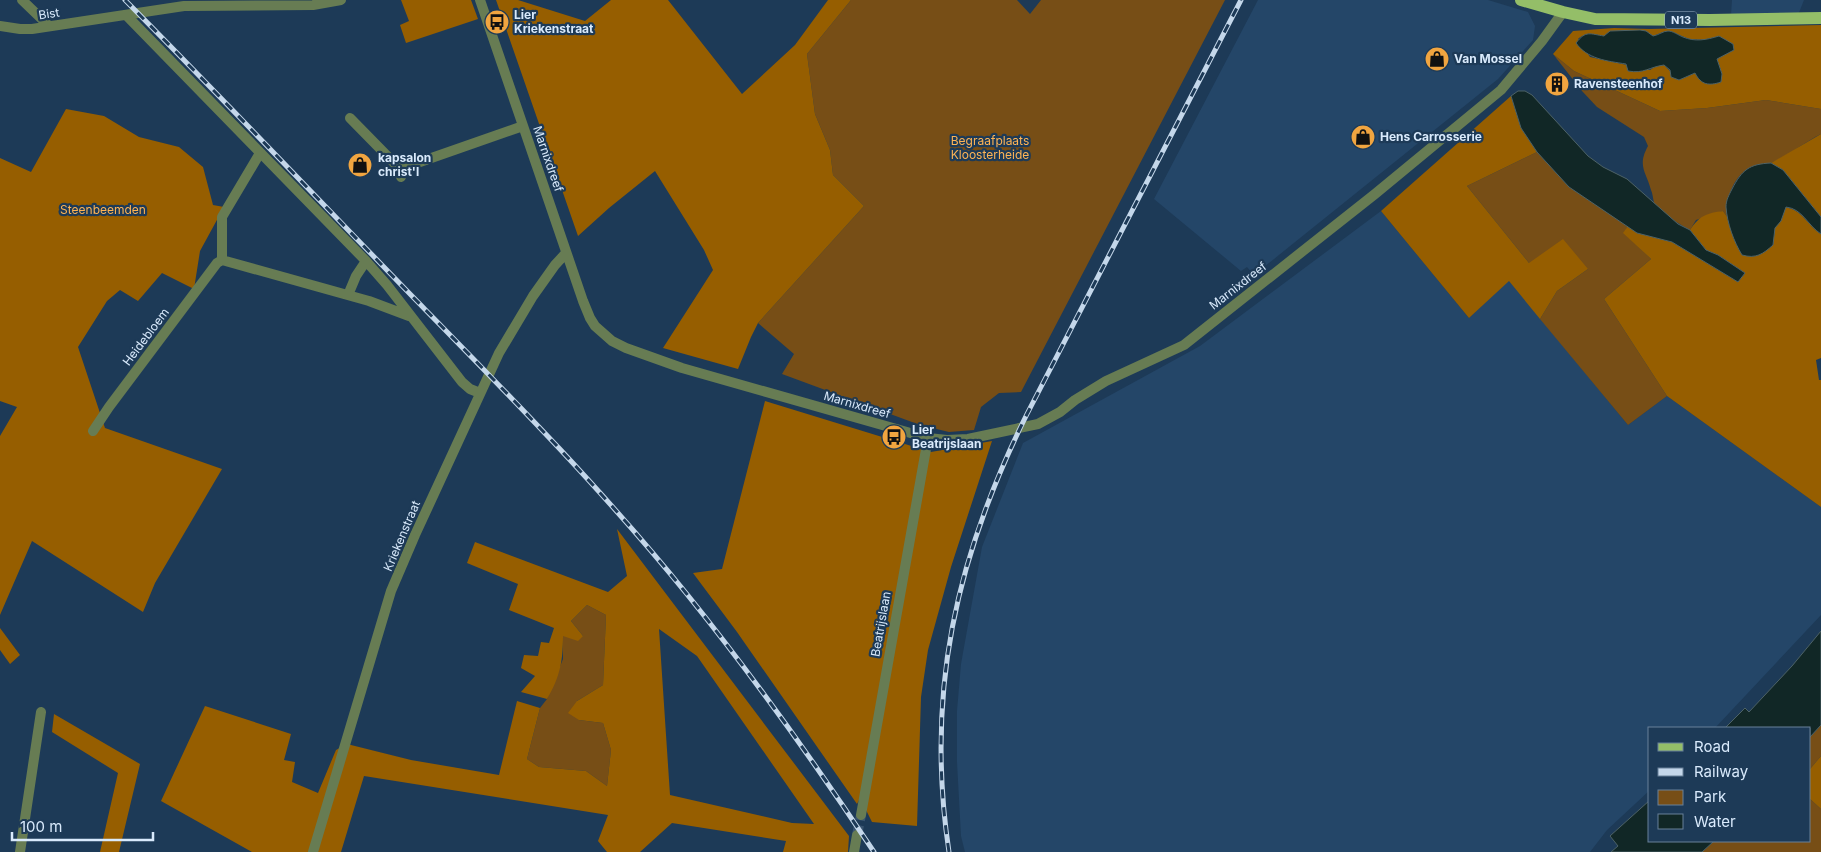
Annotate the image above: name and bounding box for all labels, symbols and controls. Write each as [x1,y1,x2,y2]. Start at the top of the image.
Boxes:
street label: Bist [37,4,61,23]
place label: Lier Kriekenstraat [514,7,594,36]
bus stop icon: Lier Kriekenstraat [484,9,510,35]
road number: N13 [1665,12,1697,28]
shop icon: Van Mossel [1424,46,1450,72]
place label: Van Mossel [1454,51,1522,66]
building icon: Ravensteenhof [1544,71,1570,97]
place label: Ravensteenhof [1574,76,1663,91]
street label: Marnixdreef [530,124,567,194]
shop icon: Hens Carrosserie [1350,124,1376,150]
place label: Hens Carrosserie [1380,129,1482,144]
park label: Begraafplaats Kloosterheide [951,133,1029,162]
place label: kapsalon christ'l [378,150,431,179]
shop icon: kapsalon christ'l [347,152,373,178]
park label: Steenbeemden [60,202,146,217]
street label: Marnixdreef [1206,258,1270,313]
street label: Heidebloem [119,305,172,368]
street label: Marnixdreef [822,388,893,421]
place label: Lier Beatrijslaan [912,422,981,451]
bus stop icon: Lier Beatrijslaan [881,424,907,450]
street label: Kriekenstraat [380,498,423,573]
street label: Beatrijslaan [867,590,894,658]
legend [1648,727,1811,842]
text: Road [1694,737,1730,756]
text: Railway [1694,762,1749,781]
text: Park [1694,787,1727,806]
scale bar [12,810,154,842]
text: Water [1694,812,1736,831]
text: 100 m [20,817,62,836]

